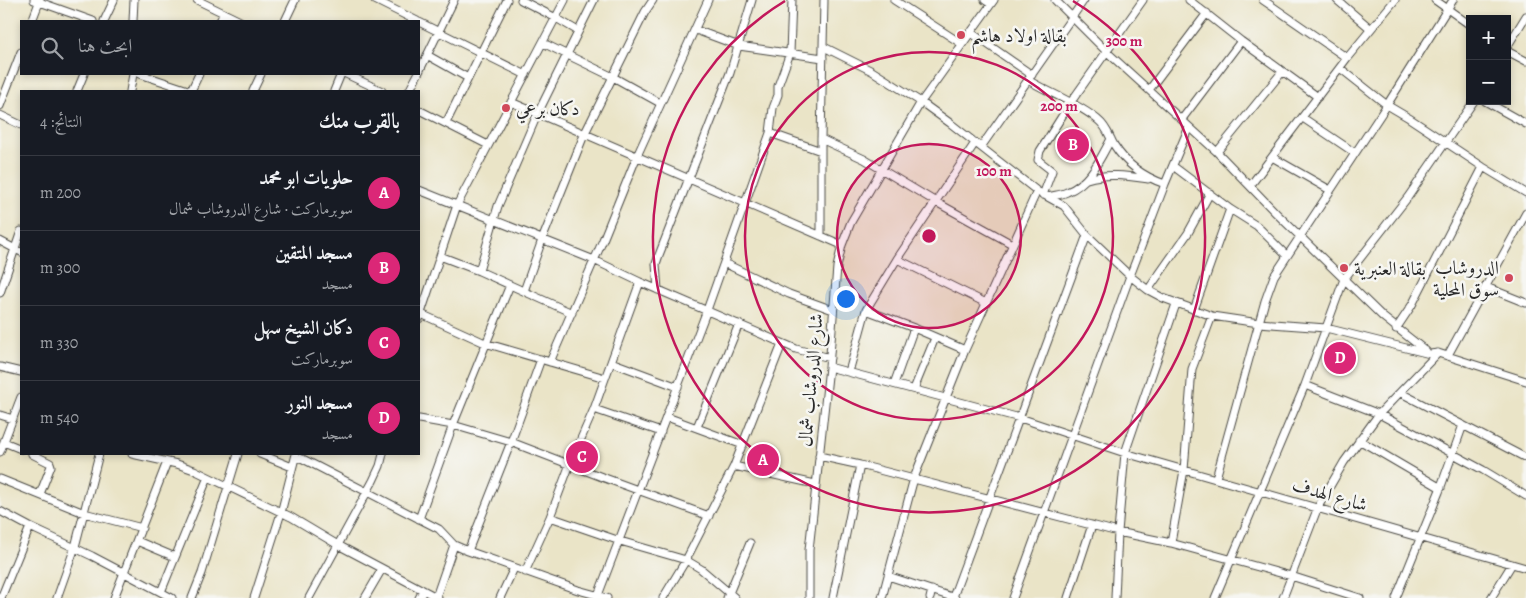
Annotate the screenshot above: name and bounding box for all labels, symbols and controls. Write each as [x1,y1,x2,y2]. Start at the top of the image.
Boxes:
map controls [1466,15,1511,105]
button: + [1466,15,1511,60]
search box [20,20,420,75]
place label: بقالة اولاد هاشم [971,23,1067,55]
marker: بقالة اولاد هاشم [955,29,967,41]
text: 300 m [1106,31,1143,51]
text: ابحث هنا [78,33,132,59]
icon: search [38,34,66,62]
button: − [1466,60,1511,105]
place label: دكان برعي [516,96,580,124]
text: 200 m [1040,96,1078,116]
marker: دكان برعي [500,102,512,114]
text: بالقرب منك [319,107,400,135]
text: النتائج: 4 [40,111,82,133]
pin: B [1057,126,1089,164]
text: 100 m [976,161,1012,181]
text: حلويات ابو محمد [259,165,353,191]
text: 200 m [40,182,81,204]
text: A [379,182,389,204]
text: سوبرماركت · شارع الدروشاب شمال [169,198,353,220]
centre of rings [920,227,938,245]
text: مسجد المتقين [275,240,353,266]
place label: الدروشاب سوق المحلية [1433,255,1499,303]
place label: بقالة العنبرية [1354,256,1426,282]
text: 300 m [40,257,80,279]
text: B [379,257,389,279]
marker: بقالة العنبرية [1338,262,1350,274]
marker: الدروشاب سوق المحلية [1503,272,1515,284]
text: مسجد [322,273,353,295]
your location [833,286,859,312]
street label: شارع الدروشاب شمال [792,312,832,448]
text: دكان الشيخ سهل [253,315,353,341]
text: 330 m [40,332,78,354]
text: C [379,332,389,354]
pin: D [1324,339,1356,377]
text: سوبرماركت [291,348,353,370]
text: مسجد النور [286,390,353,416]
text: 540 m [40,407,79,429]
text: D [378,407,390,429]
text: مسجد [322,423,353,445]
pin: C [566,438,598,476]
pin: A [747,441,779,479]
street label: شارع الهدف [1288,472,1370,520]

